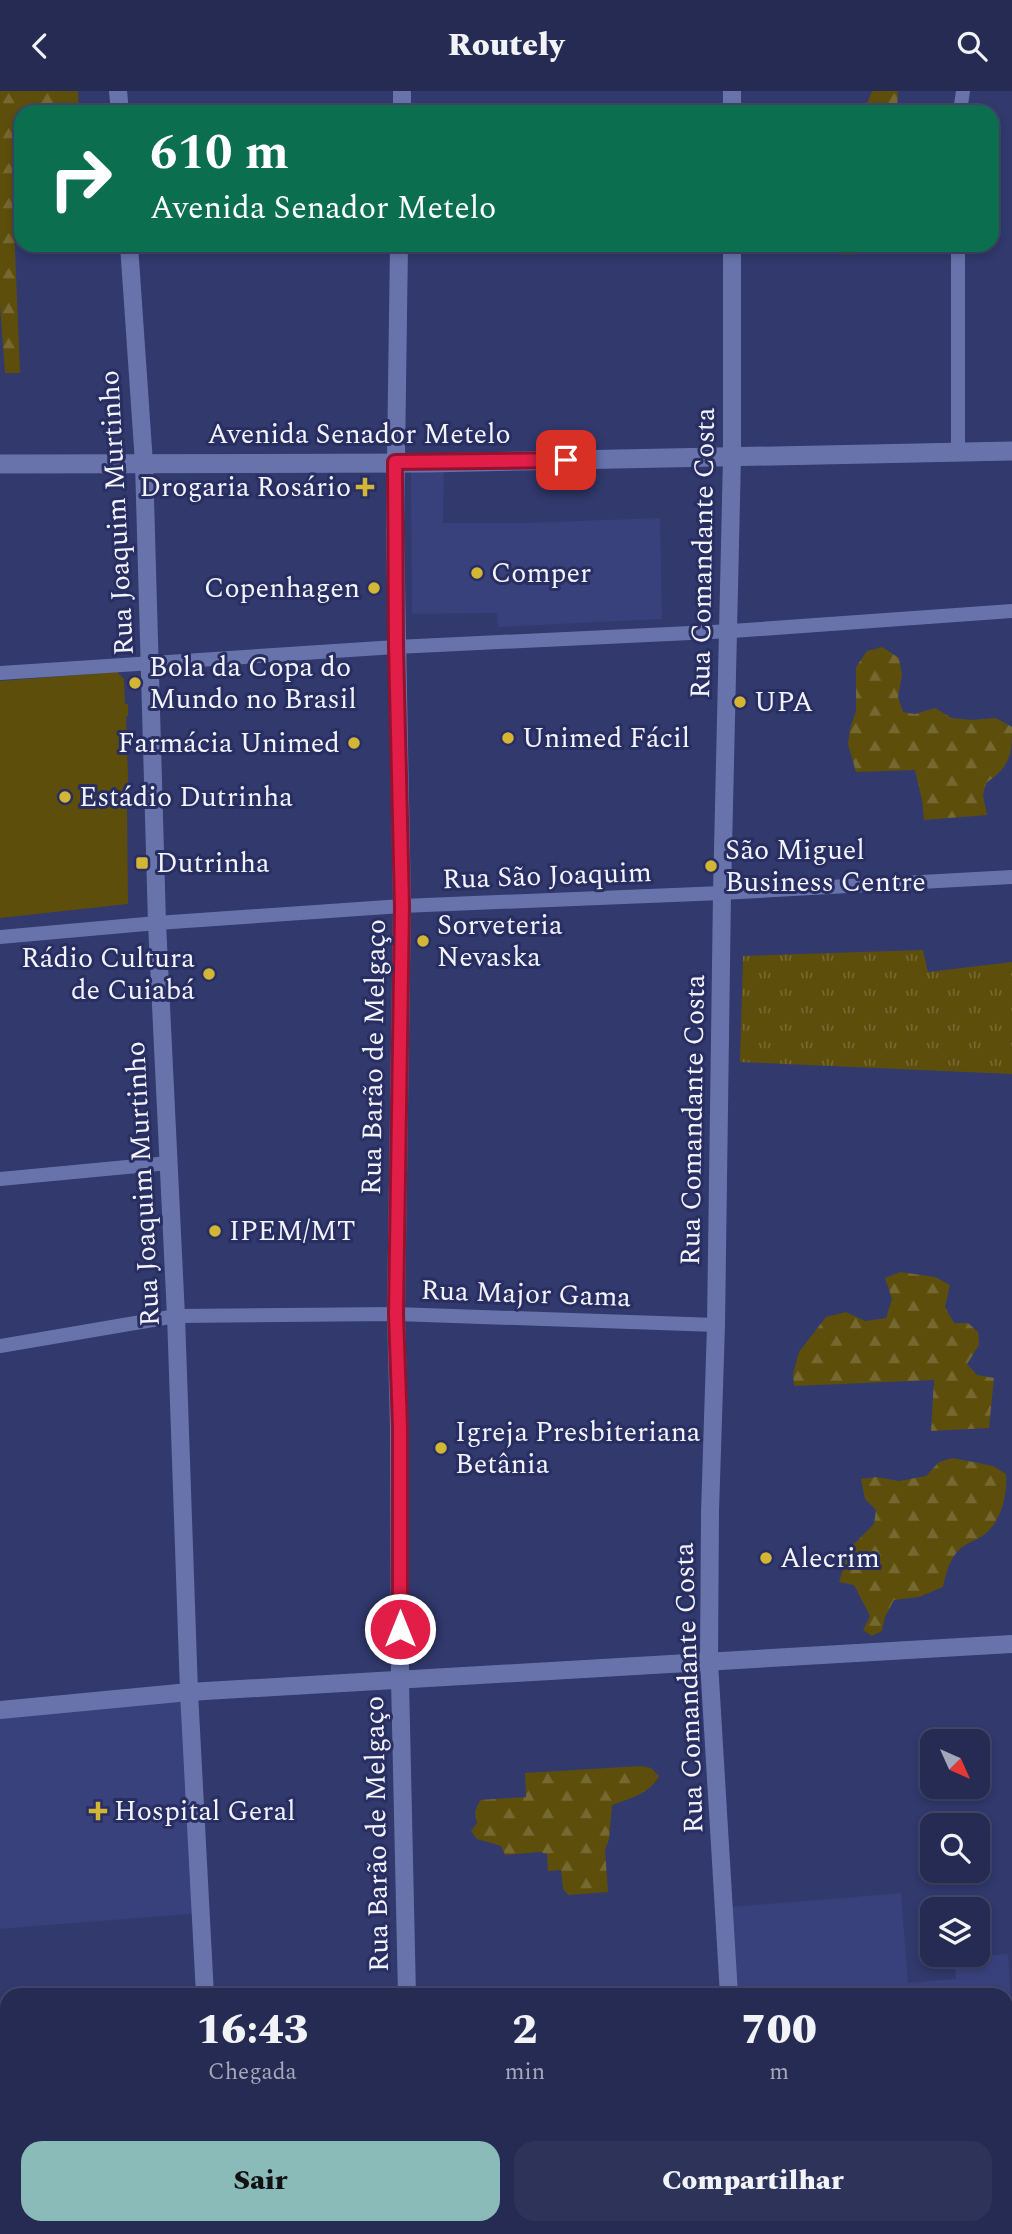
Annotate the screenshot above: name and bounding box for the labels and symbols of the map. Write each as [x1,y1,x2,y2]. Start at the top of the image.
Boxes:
street label: Rua Joaquim Murtinho [88,369,146,657]
street label: Rua Comandante Costa [679,407,727,699]
street label: Avenida Senador Metelo [207,413,511,456]
pin [536,430,596,490]
place label: Drogaria Rosário [139,466,351,509]
marker: Drogaria Rosário [357,479,373,495]
place label: Comper [491,552,591,595]
marker: Comper [469,565,485,581]
place label: Copenhagen [204,567,360,610]
marker: Copenhagen [366,580,382,596]
place label: Bola da Copa do Mundo no Brasil [149,646,357,721]
marker: Bola da Copa do Mundo no Brasil [127,675,143,691]
place label: UPA [754,681,813,724]
marker: UPA [732,694,748,710]
place label: Unimed Fácil [522,717,690,760]
place label: Farmácia Unimed [118,722,340,765]
marker: Unimed Fácil [500,730,516,746]
marker: Farmácia Unimed [346,735,362,751]
place label: Estádio Dutrinha [79,776,293,819]
marker: Estádio Dutrinha [57,789,73,805]
place label: São Miguel Business Centre [725,829,926,904]
place label: Dutrinha [156,842,270,885]
street label: Rua São Joaquim [441,851,653,901]
marker: Dutrinha [134,855,150,871]
marker: São Miguel Business Centre [703,858,719,874]
place label: Sorveteria Nevaska [437,904,563,979]
street label: Rua Barão de Melgaço [350,918,398,1196]
marker: Sorveteria Nevaska [415,933,431,949]
place label: Rádio Cultura de Cuiabá [21,937,195,1012]
marker: Rádio Cultura de Cuiabá [201,966,217,982]
street label: Rua Comandante Costa [669,974,717,1266]
street label: Rua Joaquim Murtinho [114,1040,172,1328]
place label: IPEM/MT [229,1210,356,1253]
marker: IPEM/MT [207,1223,223,1239]
street label: Rua Major Gama [420,1269,632,1319]
place label: Igreja Presbiteriana Betânia [455,1411,701,1486]
marker: Igreja Presbiteriana Betânia [433,1440,449,1456]
place label: Alecrim [780,1537,880,1580]
street label: Rua Comandante Costa [662,1541,716,1834]
marker: Alecrim [758,1550,774,1566]
position arrow [363,1592,437,1666]
street label: Rua Barão de Melgaço [353,1695,401,1973]
north arrow [920,1729,990,1799]
place label: Hospital Geral [114,1790,295,1833]
marker: Hospital Geral [88,1801,108,1821]

